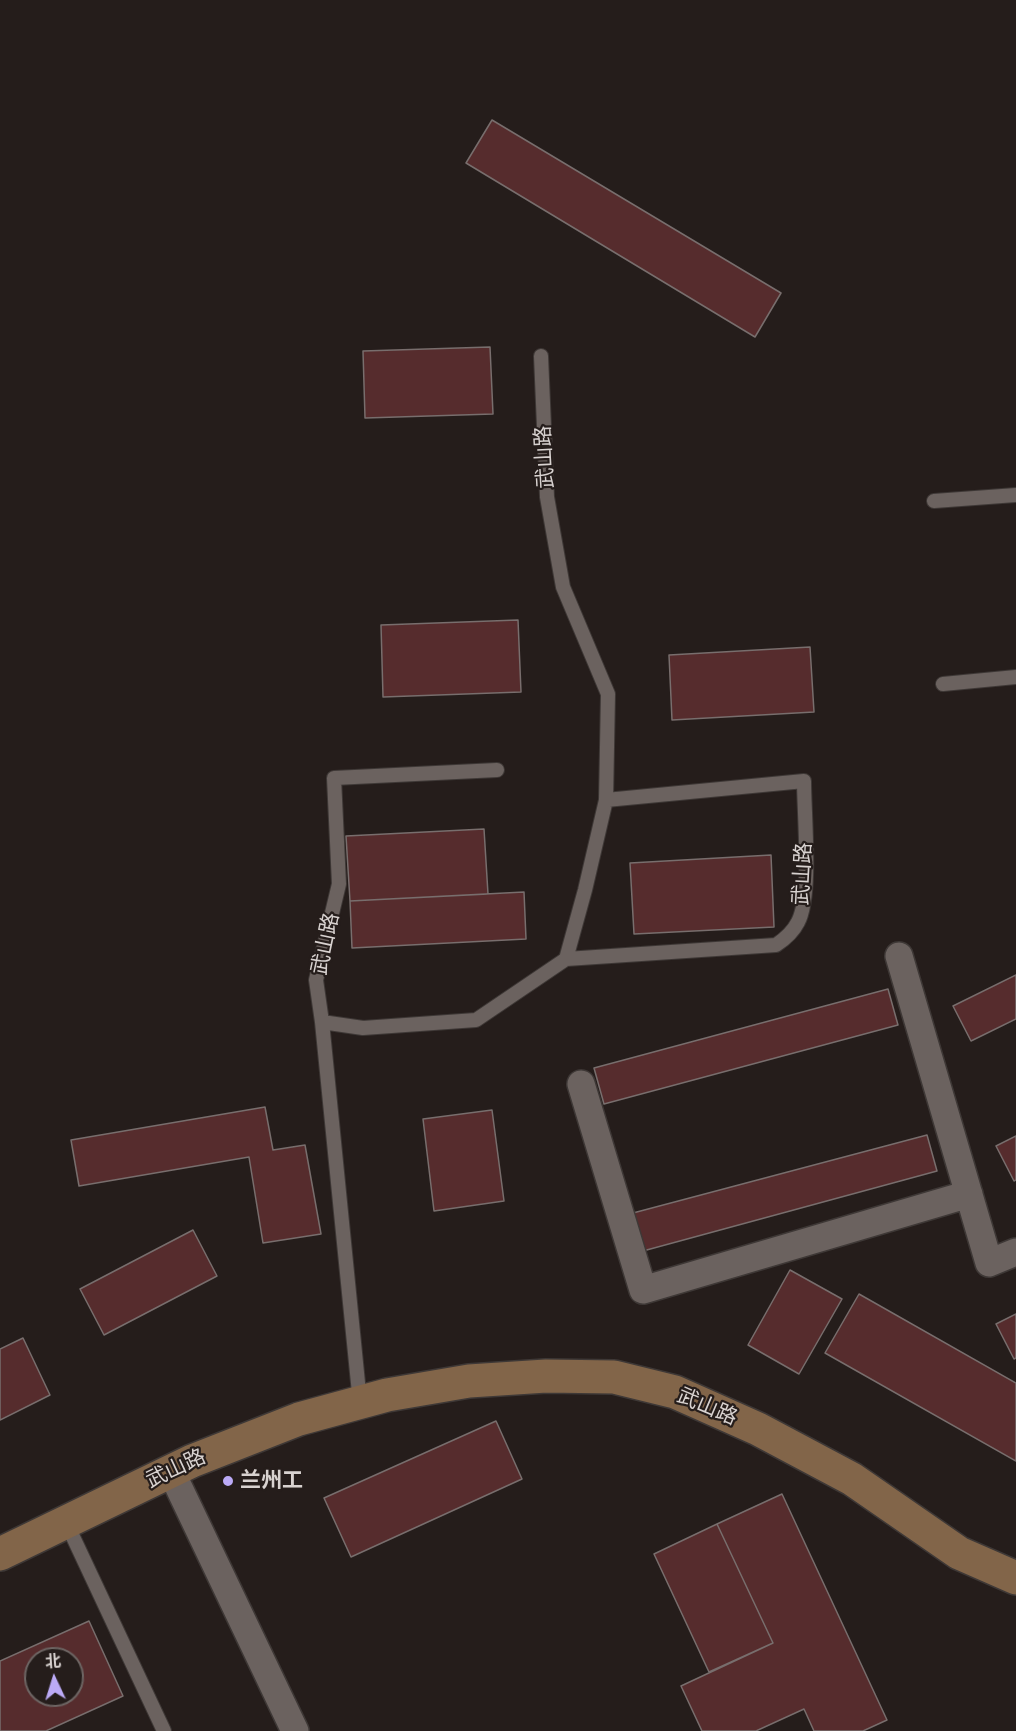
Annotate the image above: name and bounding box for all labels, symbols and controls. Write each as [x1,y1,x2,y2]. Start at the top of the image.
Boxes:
street label: 武山路 [531,425,559,489]
street label: 武山路 [789,842,817,906]
street label: 武山路 [307,911,345,977]
street label: 武山路 [673,1383,741,1431]
street label: 武山路 [142,1444,210,1494]
place label: 兰州工 [240,1468,303,1494]
marker: 兰州工 [221,1474,235,1488]
north arrow [24,1647,84,1707]
text: 北 [44,1651,62,1672]

